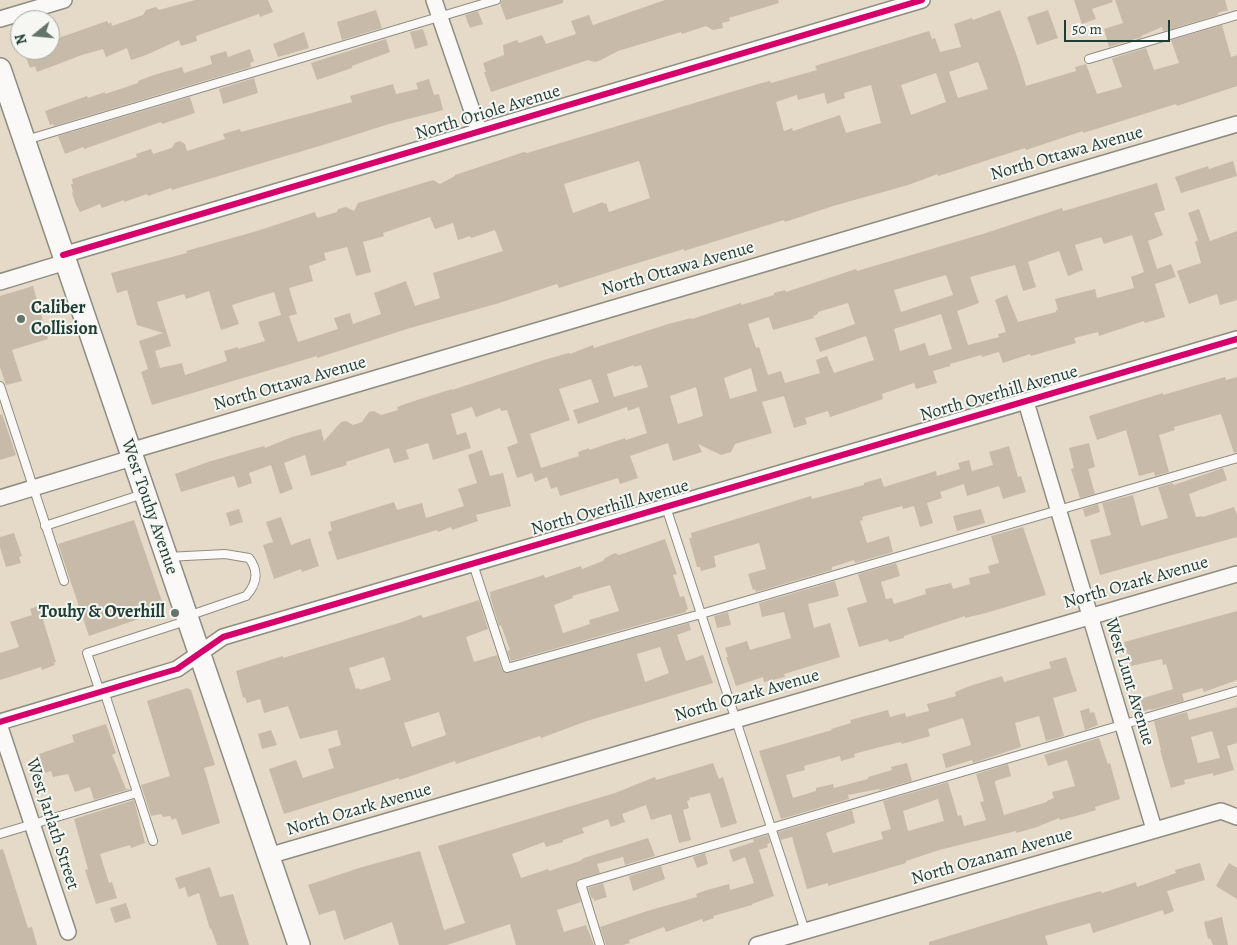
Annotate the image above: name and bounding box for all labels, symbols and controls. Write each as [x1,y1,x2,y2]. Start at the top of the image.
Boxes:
north arrow [10,10,60,60]
scale bar [1067,10,1173,42]
text: 50 m [1072,19,1102,39]
text: N [11,32,32,47]
street label: North Oriole Avenue [413,81,563,145]
street label: North Ottawa Avenue [988,122,1146,186]
street label: North Ottawa Avenue [599,237,757,301]
place label: Caliber Collision [31,298,98,340]
marker: Caliber Collision [15,313,27,325]
street label: North Ottawa Avenue [211,352,369,416]
street label: North Overhill Avenue [917,361,1081,427]
street label: West Touhy Avenue [116,436,182,578]
street label: North Overhill Avenue [528,475,692,541]
street label: North Ozark Avenue [1061,552,1211,614]
place label: Touhy & Overhill [39,602,165,624]
marker: Touhy & Overhill [169,607,181,619]
street label: West Lunt Avenue [1099,616,1159,748]
street label: North Ozark Avenue [672,665,822,727]
street label: West Jarlath Street [21,756,83,892]
street label: North Ozark Avenue [284,779,434,841]
street label: North Ozanam Avenue [909,824,1075,890]

